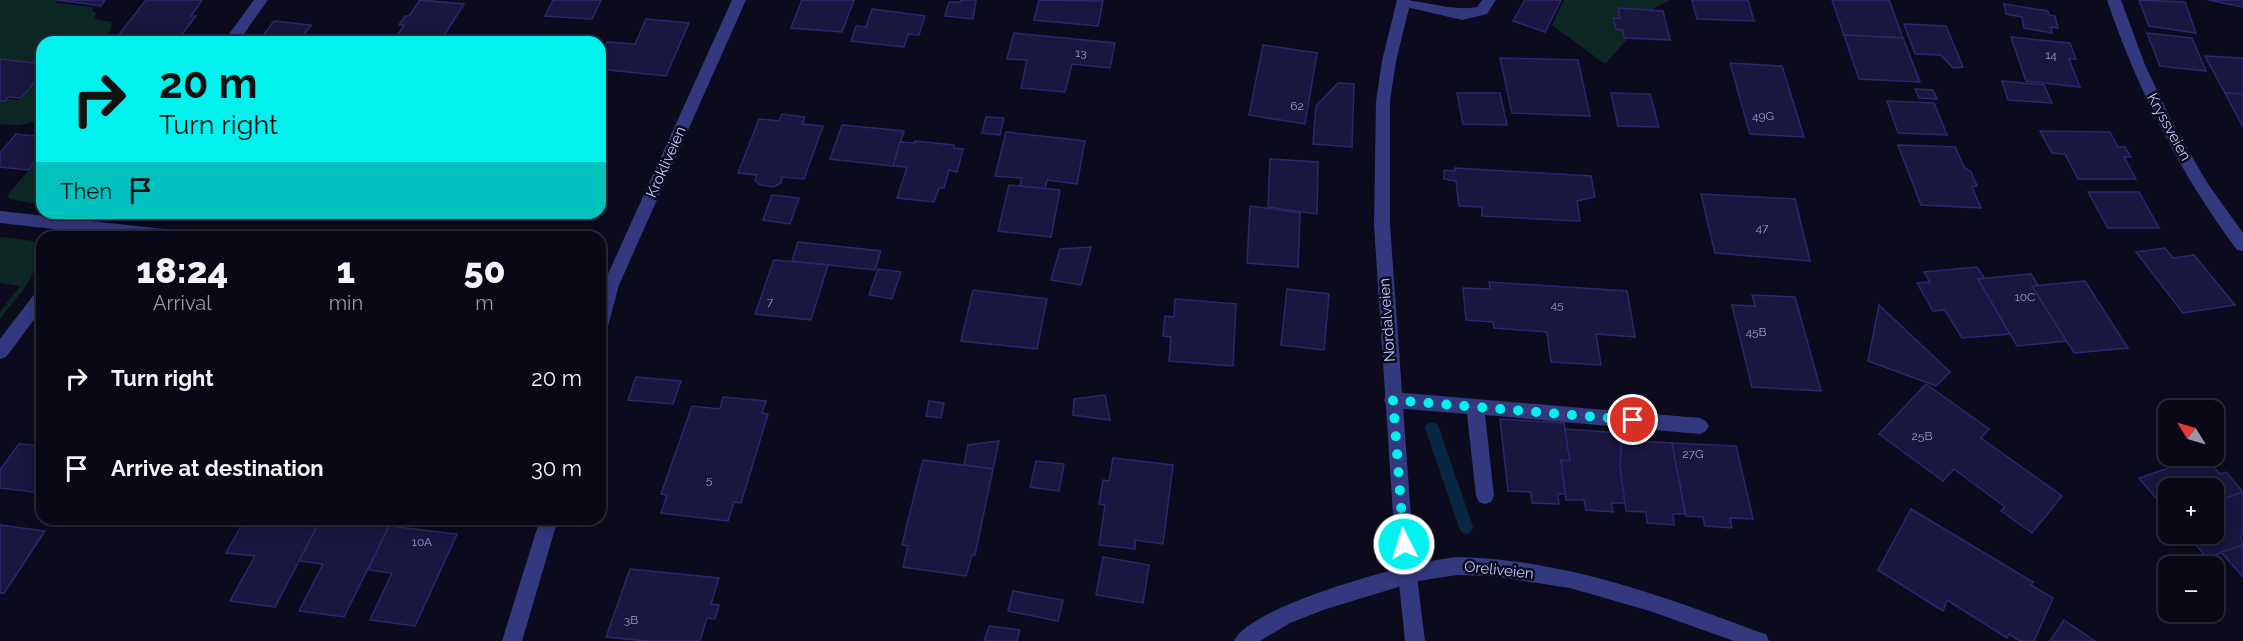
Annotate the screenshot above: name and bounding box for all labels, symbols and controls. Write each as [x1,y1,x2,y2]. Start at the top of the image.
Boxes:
house number: 13 [1075,46,1087,60]
house number: 14 [2045,48,2057,62]
text: 20 m [159,59,258,108]
icon: right [60,60,138,138]
street label: Kryssveien [2143,90,2195,164]
house number: 62 [1290,99,1304,113]
text: Turn right [159,109,278,140]
house number: 49G [1752,109,1774,123]
street label: Krokliveien [642,124,690,200]
icon: arrive [124,174,157,207]
text: Then [60,178,112,204]
house number: 47 [1756,221,1769,235]
text: 18:24 [136,249,228,291]
text: 1 [337,249,355,291]
text: 50 [463,249,506,291]
street label: Nordalveien [1375,277,1399,363]
house number: 10C [2015,290,2035,304]
text: Arrival [153,291,212,315]
text: min [329,291,363,315]
text: m [475,291,494,315]
house number: 7 [767,295,774,309]
house number: 45 [1550,298,1564,312]
house number: 45B [1745,325,1767,339]
icon: right [60,362,93,395]
text: Turn right [111,365,214,391]
text: 20 m [531,365,582,391]
pin [1607,394,1658,445]
north arrow [2158,400,2224,466]
map controls [2158,400,2224,622]
icon: arrive [1616,403,1649,436]
house number: 25B [1912,429,1932,443]
house number: 27G [1682,447,1704,461]
icon: arrive [60,452,93,485]
text: Arrive at destination [111,455,324,481]
text: 30 m [531,455,582,481]
house number: 5 [706,473,713,487]
button: + [2158,478,2224,544]
position arrow [1372,512,1436,576]
house number: 10A [412,535,432,549]
button: − [2158,556,2224,622]
street label: Oreliveien [1463,557,1535,583]
house number: 3B [624,613,638,627]

